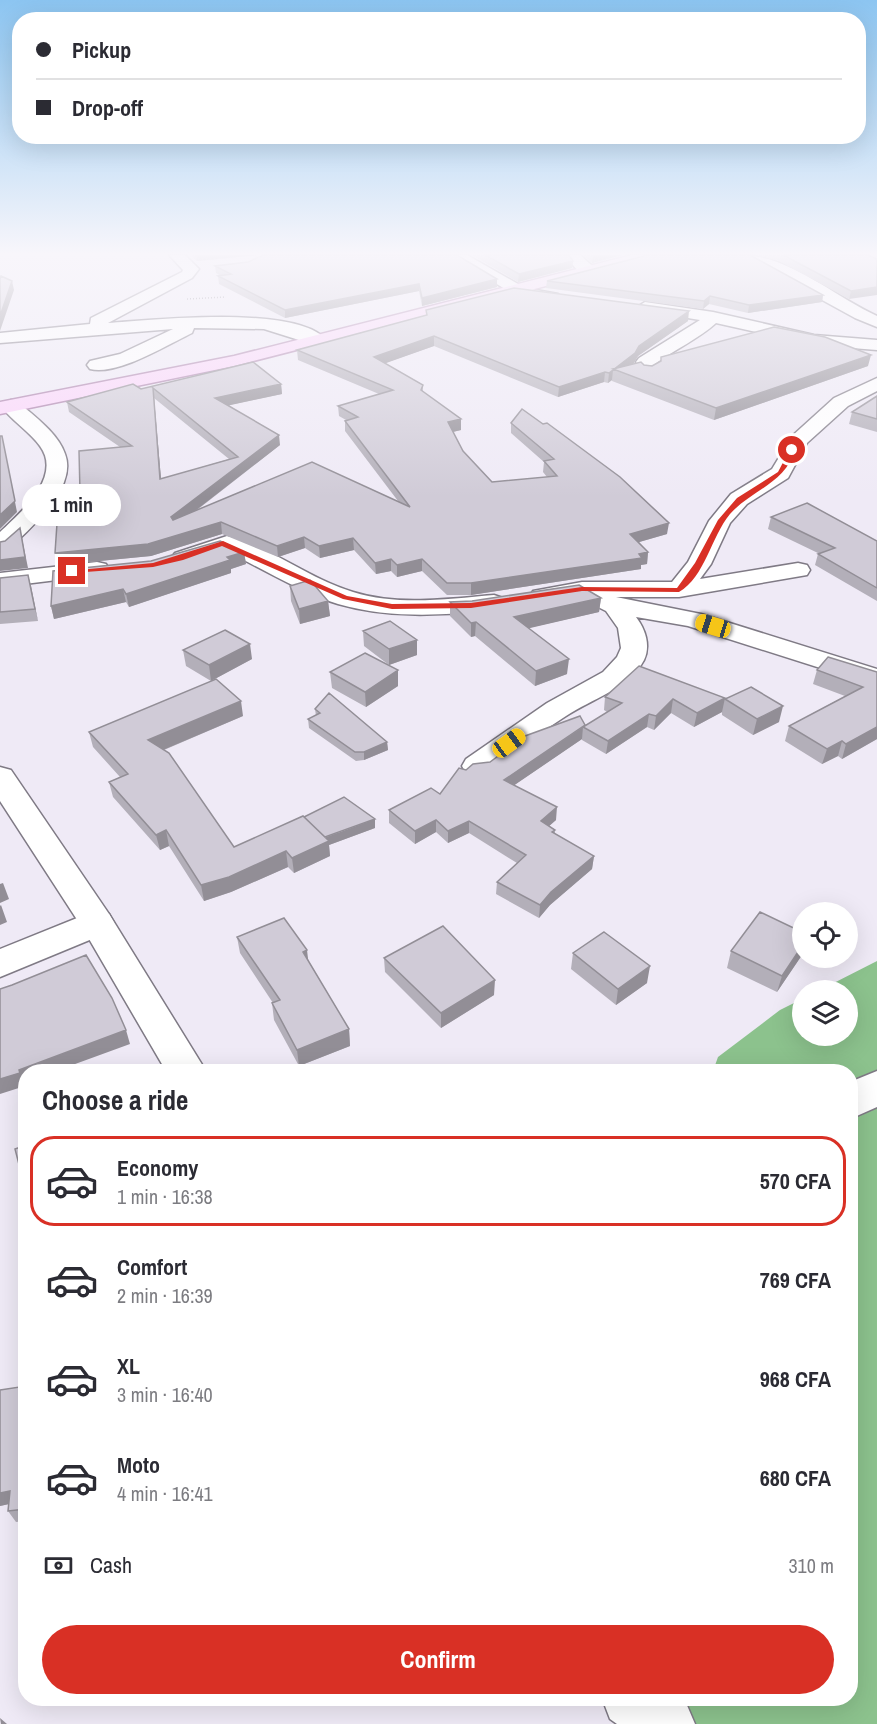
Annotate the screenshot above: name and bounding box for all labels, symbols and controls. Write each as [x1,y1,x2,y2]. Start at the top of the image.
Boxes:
text: Pickup [72,35,131,65]
text: Drop-off [72,93,143,123]
route start [778,436,805,463]
callout: 1 min [22,484,122,526]
text: 1 min [50,491,93,518]
route end [58,557,85,584]
car [693,612,733,640]
car [489,725,529,761]
map controls [792,902,858,1046]
button: locate [792,902,858,968]
button: layers [792,980,858,1046]
text: Choose a ride [42,1082,188,1118]
text: Economy [117,1153,198,1183]
icon: car [45,1154,99,1208]
text: 570 CFA [760,1166,831,1196]
text: 1 min · 16:38 [117,1183,213,1210]
text: Comfort [117,1252,187,1282]
icon: car [45,1253,99,1307]
text: 769 CFA [760,1265,831,1295]
text: 2 min · 16:39 [117,1282,213,1309]
text: XL [117,1351,140,1381]
icon: car [45,1352,99,1406]
text: 968 CFA [760,1364,831,1394]
text: 3 min · 16:40 [117,1381,213,1408]
text: Moto [117,1450,160,1480]
icon: car [45,1451,99,1505]
text: 680 CFA [760,1463,831,1493]
text: 4 min · 16:41 [117,1480,213,1507]
icon: cash [42,1549,75,1582]
text: Cash [90,1550,132,1580]
text: 310 m [788,1552,834,1579]
button: Confirm [42,1625,834,1694]

